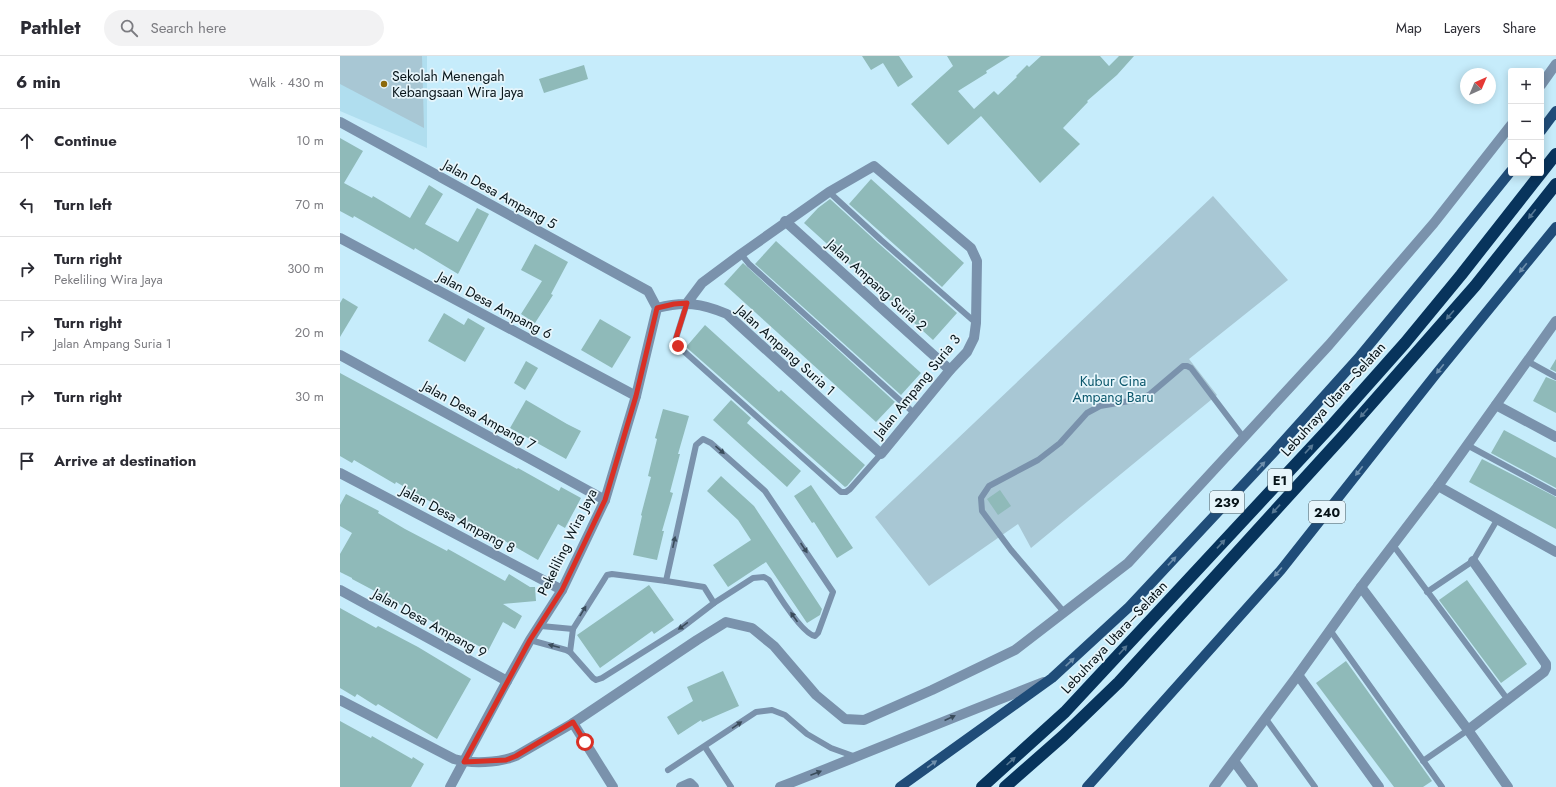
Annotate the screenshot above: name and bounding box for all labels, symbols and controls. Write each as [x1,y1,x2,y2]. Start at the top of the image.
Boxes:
search box [104,10,384,46]
text: Pathlet [20,14,80,41]
icon: search [118,17,140,39]
text: Search here [150,17,226,39]
text: Map [1396,18,1422,38]
text: Layers [1444,18,1480,38]
text: Share [1502,18,1536,38]
place label: Sekolah Menengah Kebangsaan Wira Jaya [392,66,524,102]
north arrow [1460,68,1496,104]
map controls [1508,68,1544,176]
button: + [1508,68,1544,104]
text: 6 min [16,70,61,94]
text: Walk · 430 m [249,73,324,92]
marker: Sekolah Menengah Kebangsaan Wira Jaya [379,79,389,89]
button: − [1508,104,1544,140]
icon: ahead [16,130,38,152]
text: Continue [54,130,117,152]
text: 10 m [296,131,324,150]
button: locate [1508,140,1544,176]
street label: Jalan Desa Ampang 5 [438,153,561,234]
icon: left [16,194,38,216]
text: Turn left [54,194,112,216]
text: 70 m [295,195,324,214]
one-way arrow [1528,209,1536,220]
street label: Jalan Ampang Suria 2 [821,233,931,335]
text: Turn right [54,248,122,270]
icon: right [16,258,38,280]
text: 300 m [287,259,324,278]
one-way arrow [1518,263,1527,273]
street label: Jalan Desa Ampang 6 [432,265,556,344]
text: Pekeliling Wira Jaya [54,270,163,289]
street label: Jalan Ampang Suria 1 [731,299,840,400]
one-way arrow [1445,310,1455,320]
text: Turn right [54,312,122,334]
icon: right [16,322,38,344]
text: 20 m [295,323,324,342]
street label: Jalan Ampang Suria 3 [868,330,965,444]
text: Jalan Ampang Suria 1 [54,334,172,353]
route end [669,337,687,355]
street label: Lebuhraya Utara–Selatan [1276,337,1390,461]
one-way arrow [1436,363,1445,374]
park label: Kubur Cina Ampang Baru [1072,371,1154,407]
street label: Jalan Desa Ampang 7 [417,375,540,455]
icon: right [16,386,38,408]
text: Turn right [54,386,122,408]
text: 30 m [295,387,324,406]
one-way arrow [1360,408,1369,417]
one-way arrow [1304,444,1314,454]
one-way arrow [715,446,725,455]
icon: arrive [16,450,38,472]
text: Arrive at destination [54,450,196,472]
one-way arrow [1256,461,1266,471]
one-way arrow [1355,465,1364,476]
road number: E1 [1268,469,1292,491]
street label: Jalan Desa Ampang 8 [395,479,519,558]
street label: Pekeliling Wira Jaya [532,485,602,599]
road number: 239 [1210,491,1244,513]
road number: 240 [1309,501,1345,523]
one-way arrow [1272,503,1281,514]
one-way arrow [672,536,678,549]
one-way arrow [1216,539,1225,549]
one-way arrow [800,543,808,553]
one-way arrow [1167,556,1177,566]
one-way arrow [1274,567,1283,577]
street label: Lebuhraya Utara–Selatan [1056,576,1172,698]
street label: Jalan Desa Ampang 9 [368,582,491,663]
one-way arrow [580,605,587,617]
one-way arrow [790,611,798,622]
one-way arrow [678,622,688,630]
one-way arrow [548,643,560,649]
one-way arrow [1118,644,1127,655]
one-way arrow [1065,657,1075,667]
one-way arrow [944,715,955,721]
one-way arrow [732,721,742,729]
route start [576,733,594,751]
one-way arrow [1006,757,1015,766]
one-way arrow [927,760,937,768]
one-way arrow [811,769,823,775]

